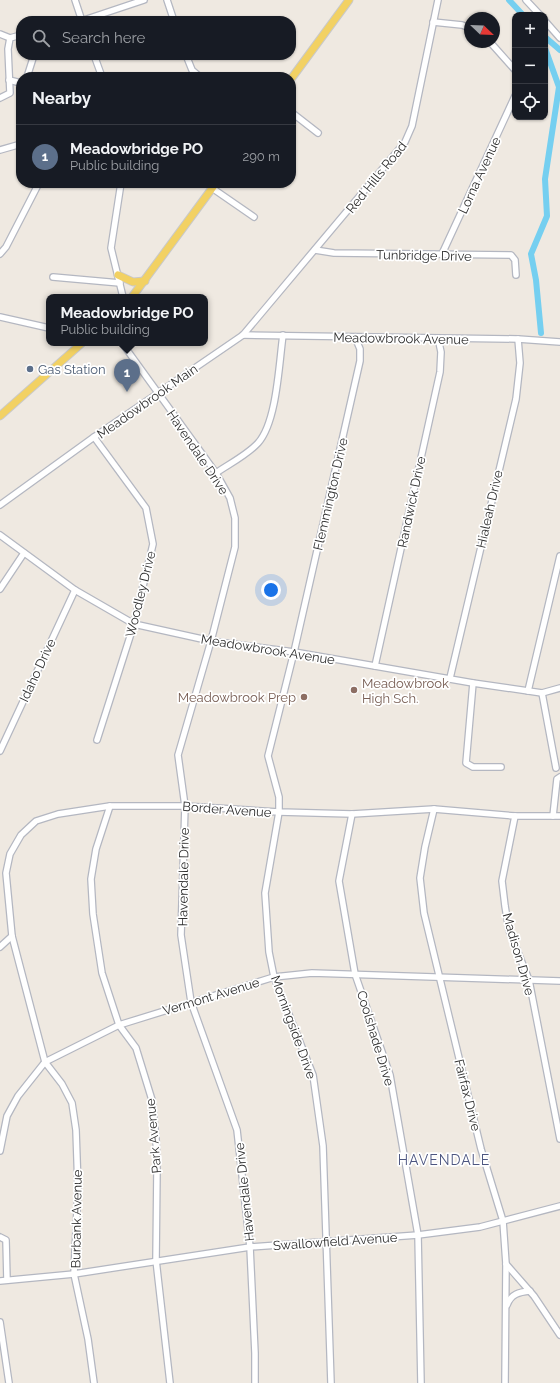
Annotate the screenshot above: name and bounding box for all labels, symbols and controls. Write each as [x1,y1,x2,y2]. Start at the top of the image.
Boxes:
north arrow [464,12,500,48]
map controls [512,12,548,120]
button: + [512,12,548,48]
search box [16,16,296,60]
icon: search [30,27,52,49]
text: Search here [62,29,145,47]
button: − [512,48,548,84]
button: locate [512,84,548,120]
text: Nearby [32,88,91,108]
street label: Lorna Avenue [455,134,504,216]
street label: Red Hills Road [343,139,410,216]
text: Meadowbridge PO [70,140,203,158]
text: 1 [42,149,48,164]
text: 290 m [242,149,280,164]
text: Public building [70,158,159,173]
street label: Tunbridge Drive [376,247,472,264]
popup [46,294,208,346]
text: Meadowbridge PO [60,304,194,322]
text: Public building [60,322,150,337]
street label: Meadowbrook Avenue [333,330,469,347]
pin: 1 [114,359,140,392]
street label: Meadowbrook Main [94,361,200,442]
place label: Gas Station [38,362,106,377]
marker: Gas Station [25,364,35,374]
street label: Havendale Drive [164,407,232,498]
street label: Flemmington Drive [310,436,351,552]
street label: Randwick Drive [394,455,429,549]
street label: Hialeah Drive [473,468,506,550]
street label: Woodley Drive [123,549,159,639]
your location [261,580,281,600]
street label: Meadowbrook Avenue [200,631,336,668]
street label: Idaho Drive [16,636,59,704]
place label: Meadowbrook High Sch. [362,676,449,706]
marker: Meadowbrook High Sch. [349,685,359,695]
place label: Meadowbrook Prep [178,690,296,705]
marker: Meadowbrook Prep [299,692,309,702]
street label: Border Avenue [182,799,272,820]
street label: Havendale Drive [175,827,192,927]
street label: Madison Drive [500,911,538,998]
street label: Morningside Drive [268,973,319,1081]
street label: Vermont Avenue [161,975,262,1018]
street label: Coolshade Drive [354,989,397,1088]
street label: Fairfax Drive [451,1058,484,1133]
street label: Park Avenue [143,1098,164,1174]
street label: Havendale Drive [232,1142,257,1242]
district label: HAVENDALE [398,1152,490,1168]
street label: Burbank Avenue [68,1169,85,1269]
street label: Swallowfield Avenue [272,1230,398,1253]

